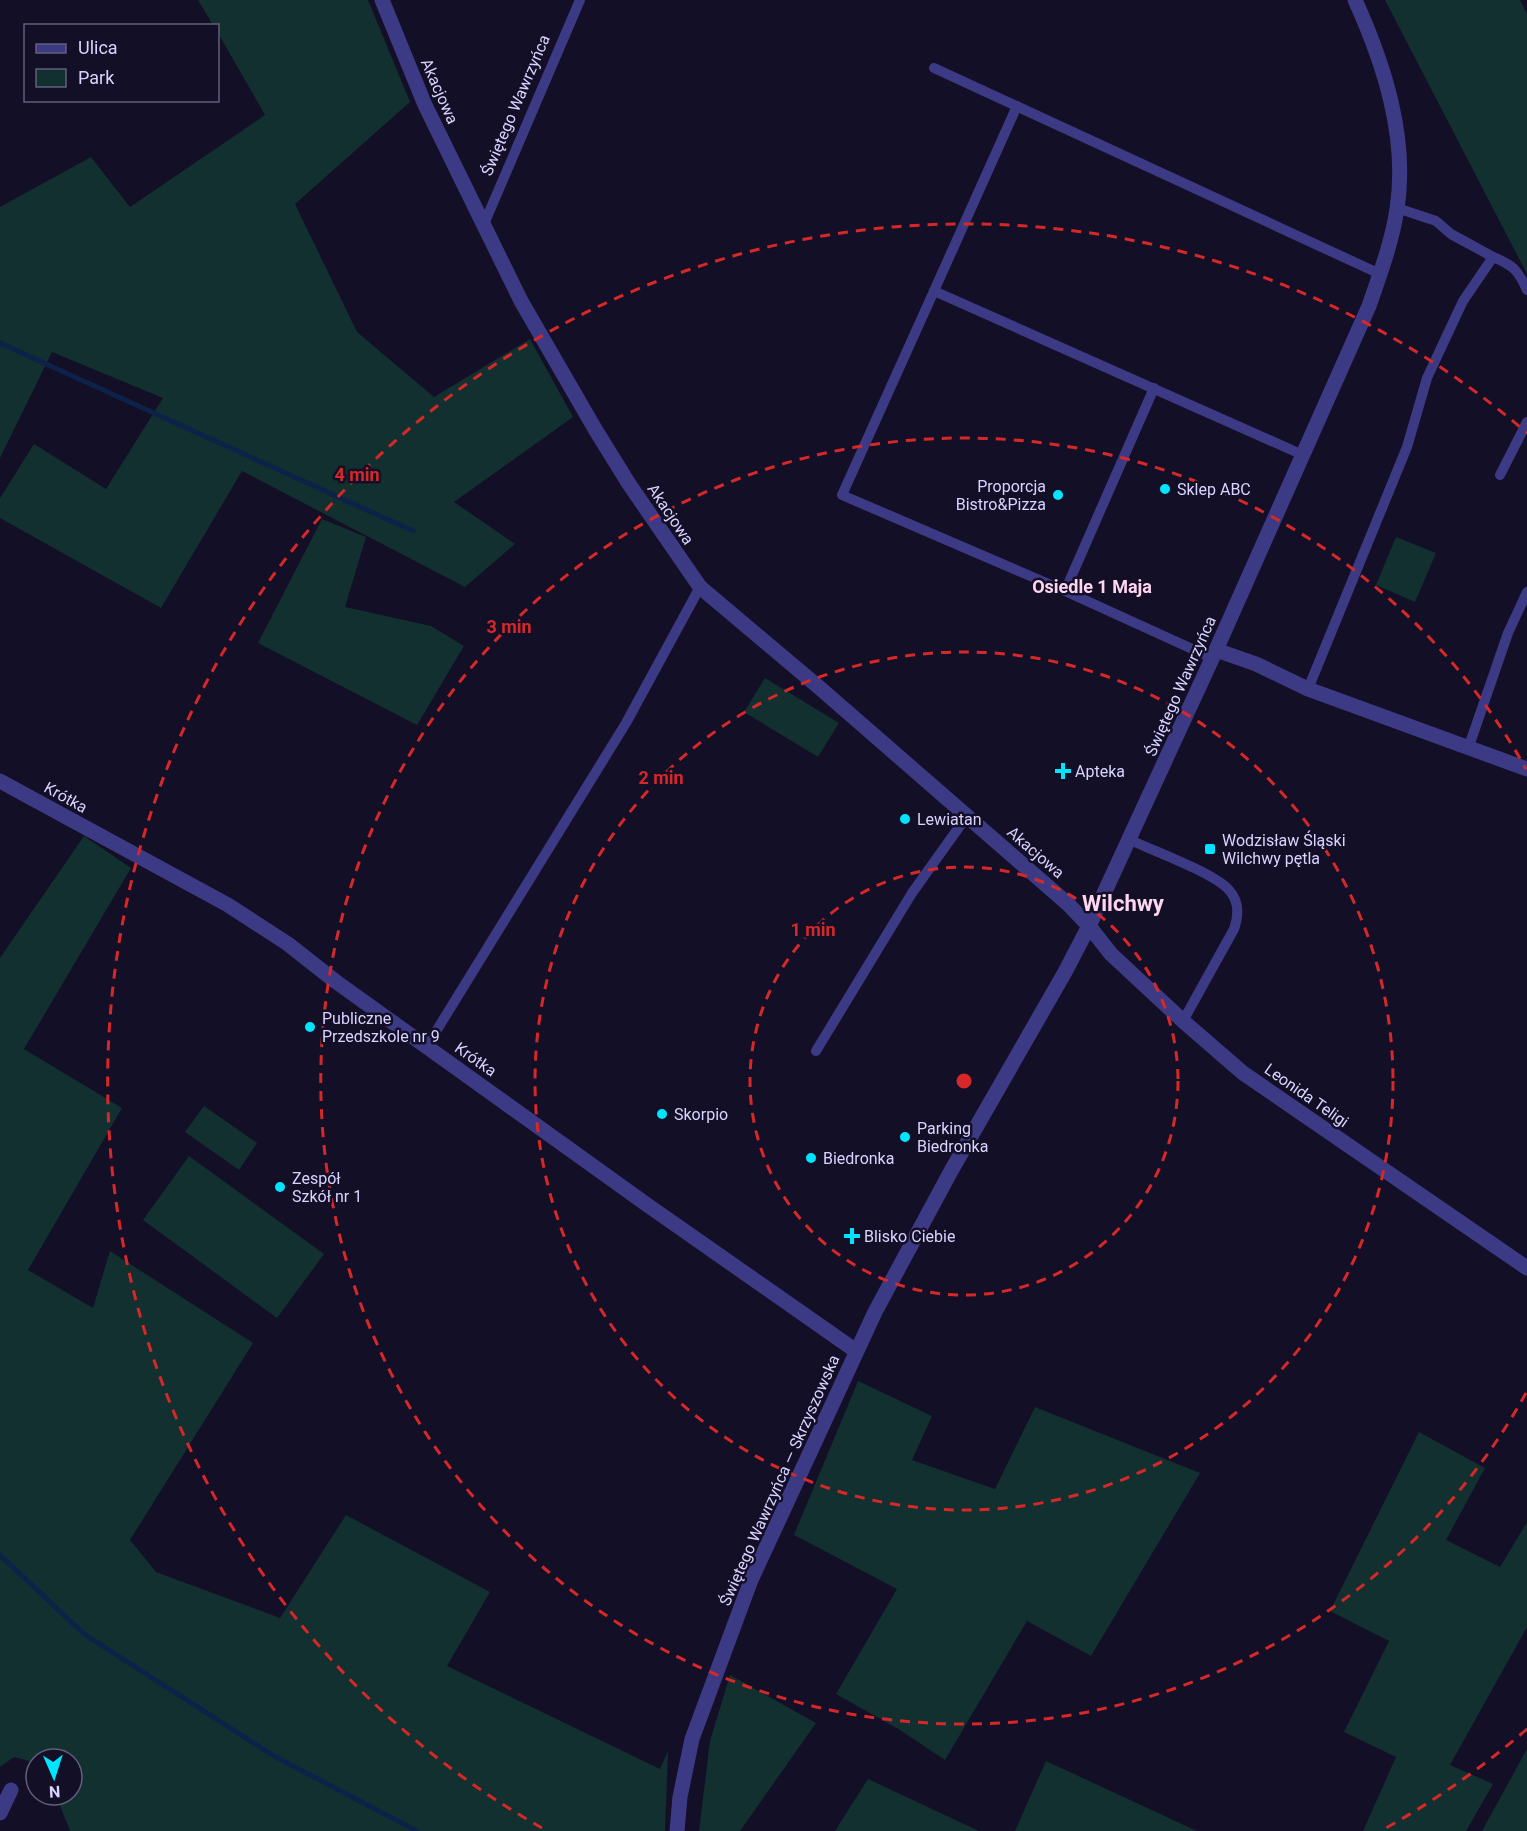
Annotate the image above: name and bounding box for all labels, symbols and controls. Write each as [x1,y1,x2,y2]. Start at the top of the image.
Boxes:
legend [24,24,219,102]
street label: Świętego Wawrzyńca [476,32,554,178]
text: Ulica [78,37,118,58]
street label: Akacjowa [417,56,462,127]
text: Park [78,67,115,88]
text: 4 min [334,464,380,485]
place label: Proporcja Bistro&Pizza [956,477,1046,514]
street label: Akacjowa [643,480,698,548]
place label: Sklep ABC [1177,480,1251,499]
marker: Sklep ABC [1158,482,1172,496]
marker: Proporcja Bistro&Pizza [1051,488,1065,502]
district label: Osiedle 1 Maja [1032,576,1152,597]
street label: Świętego Wawrzyńca [1140,613,1220,759]
text: 3 min [486,616,532,637]
place label: Apteka [1075,762,1125,781]
marker: Apteka [1056,764,1070,778]
text: 2 min [638,767,684,788]
street label: Krótka [41,778,91,817]
place label: Lewiatan [917,810,982,829]
marker: Lewiatan [898,812,912,826]
street label: Akacjowa [1003,822,1068,882]
place label: Wodzisław Śląski Wilchwy pętla [1222,830,1346,868]
marker: Wodzisław Śląski Wilchwy pętla [1203,842,1217,856]
district label: Wilchwy [1082,891,1165,916]
text: 1 min [790,919,836,940]
place label: Publiczne Przedszkole nr 9 [322,1009,440,1046]
marker: Publiczne Przedszkole nr 9 [303,1020,317,1034]
street label: Krótka [451,1038,500,1081]
street label: Leonida Teligi [1261,1059,1352,1131]
centre of rings [954,1071,974,1091]
place label: Skorpio [674,1105,728,1124]
marker: Skorpio [655,1107,669,1121]
place label: Parking Biedronka [917,1119,988,1156]
marker: Parking Biedronka [898,1130,912,1144]
place label: Biedronka [823,1149,894,1168]
marker: Biedronka [804,1151,818,1165]
place label: Zespół Szkół nr 1 [292,1169,362,1206]
marker: Zespół Szkół nr 1 [273,1180,287,1194]
place label: Blisko Ciebie [864,1227,955,1246]
marker: Blisko Ciebie [845,1229,859,1243]
street label: Świętego Wawrzyńca — Skrzyszowska [714,1351,844,1609]
north arrow [24,1747,84,1807]
text: N [49,1782,61,1801]

